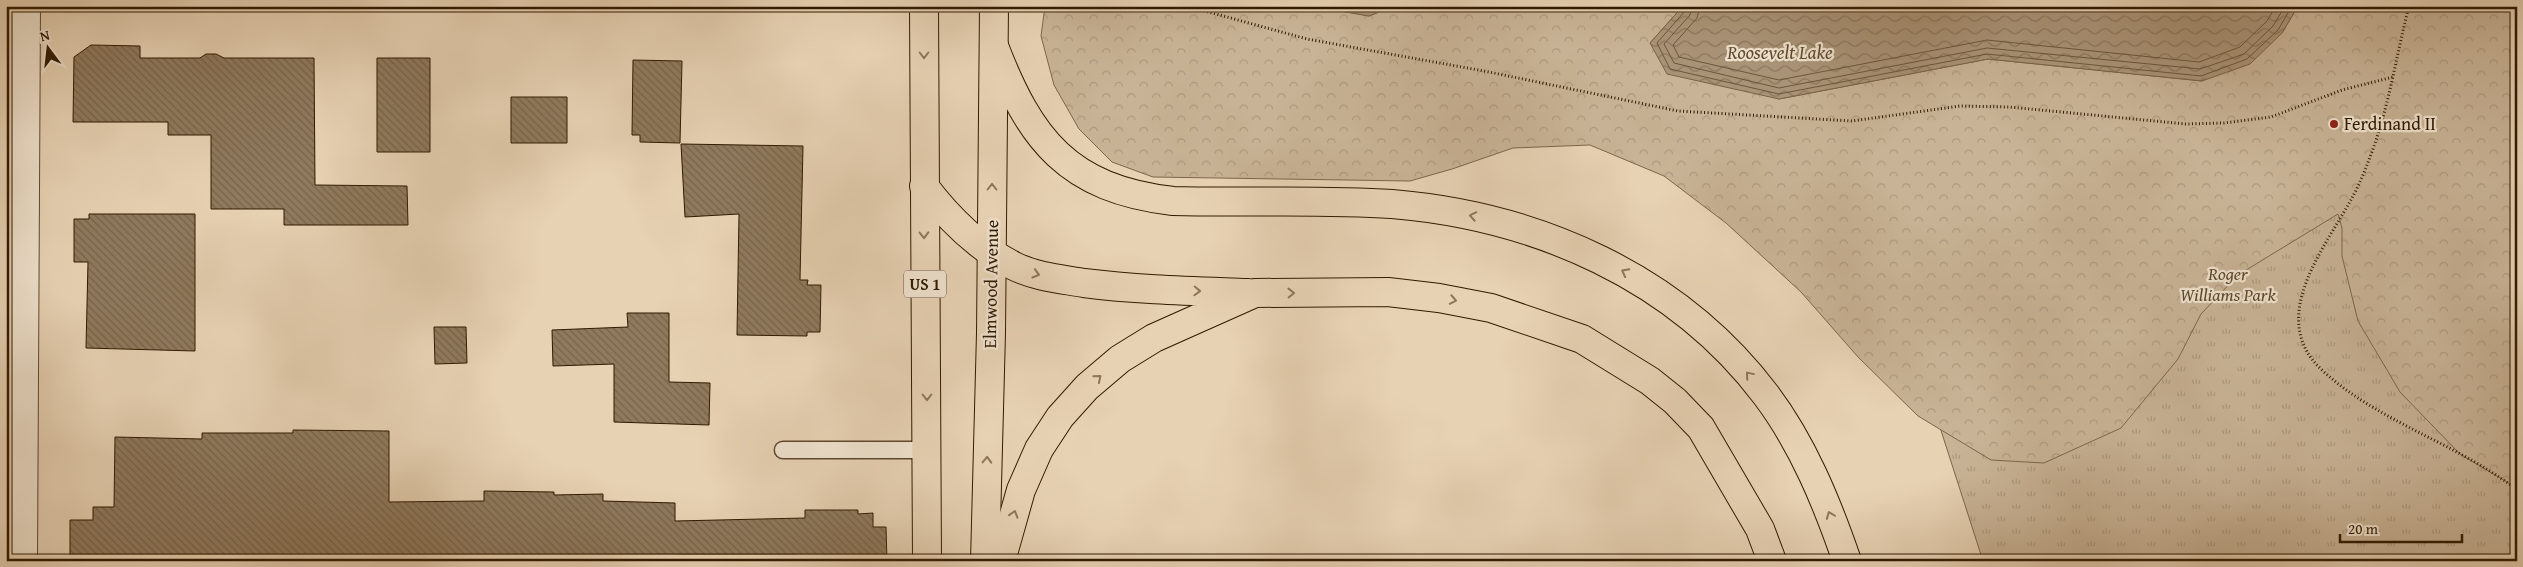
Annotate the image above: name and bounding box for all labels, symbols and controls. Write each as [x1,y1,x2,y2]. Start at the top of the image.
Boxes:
north arrow [22,22,72,72]
text: N [38,24,52,46]
water label: Roosevelt Lake [1726,38,1833,66]
one-way arrow [919,52,929,59]
place label: Ferdinand II [2344,110,2436,137]
marker: Ferdinand II [2328,118,2340,130]
one-way arrow [987,183,997,191]
one-way arrow [1469,211,1478,221]
street label: Elmwood Avenue [976,219,1005,349]
one-way arrow [919,232,929,239]
park label: Roger Williams Park [2180,260,2277,308]
one-way arrow [1031,268,1040,278]
one-way arrow [1621,268,1630,278]
road number: US 1 [904,270,946,298]
one-way arrow [1194,286,1202,297]
one-way arrow [1287,288,1295,298]
one-way arrow [1448,295,1457,305]
one-way arrow [1747,372,1755,381]
one-way arrow [1092,375,1101,383]
one-way arrow [922,394,932,402]
one-way arrow [982,455,993,463]
one-way arrow [1008,510,1018,518]
one-way arrow [1826,511,1836,520]
scale bar [2340,512,2463,544]
text: 20 m [2348,518,2379,539]

